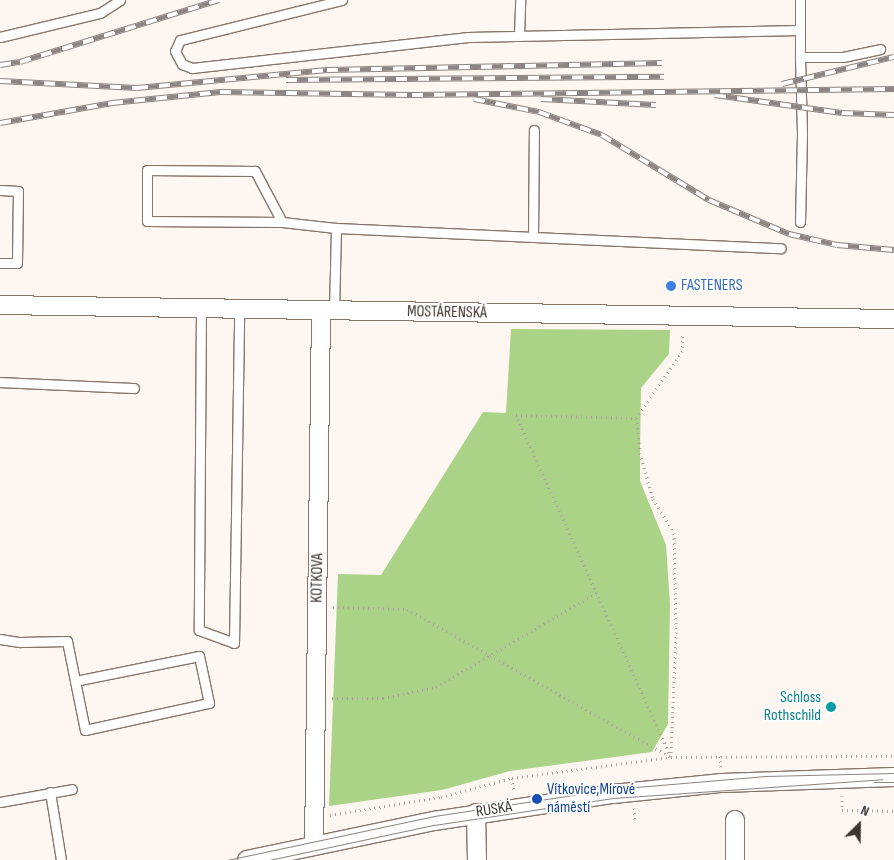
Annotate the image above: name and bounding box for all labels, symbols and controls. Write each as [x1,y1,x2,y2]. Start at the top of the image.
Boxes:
place label: FASTENERS [681,276,743,296]
marker: FASTENERS [665,280,677,292]
street label: MOSTÁRENSKÁ [407,303,487,323]
street label: KOTKOVA [308,553,328,603]
place label: Schloss Rothschild [764,688,821,726]
marker: Schloss Rothschild [825,701,837,713]
place label: Vítkovice,Mírové náměstí [547,780,635,818]
marker: Vítkovice,Mírové náměstí [531,793,543,805]
street label: RUSKÁ [475,798,513,822]
north arrow [834,800,884,850]
text: N [858,801,872,820]

